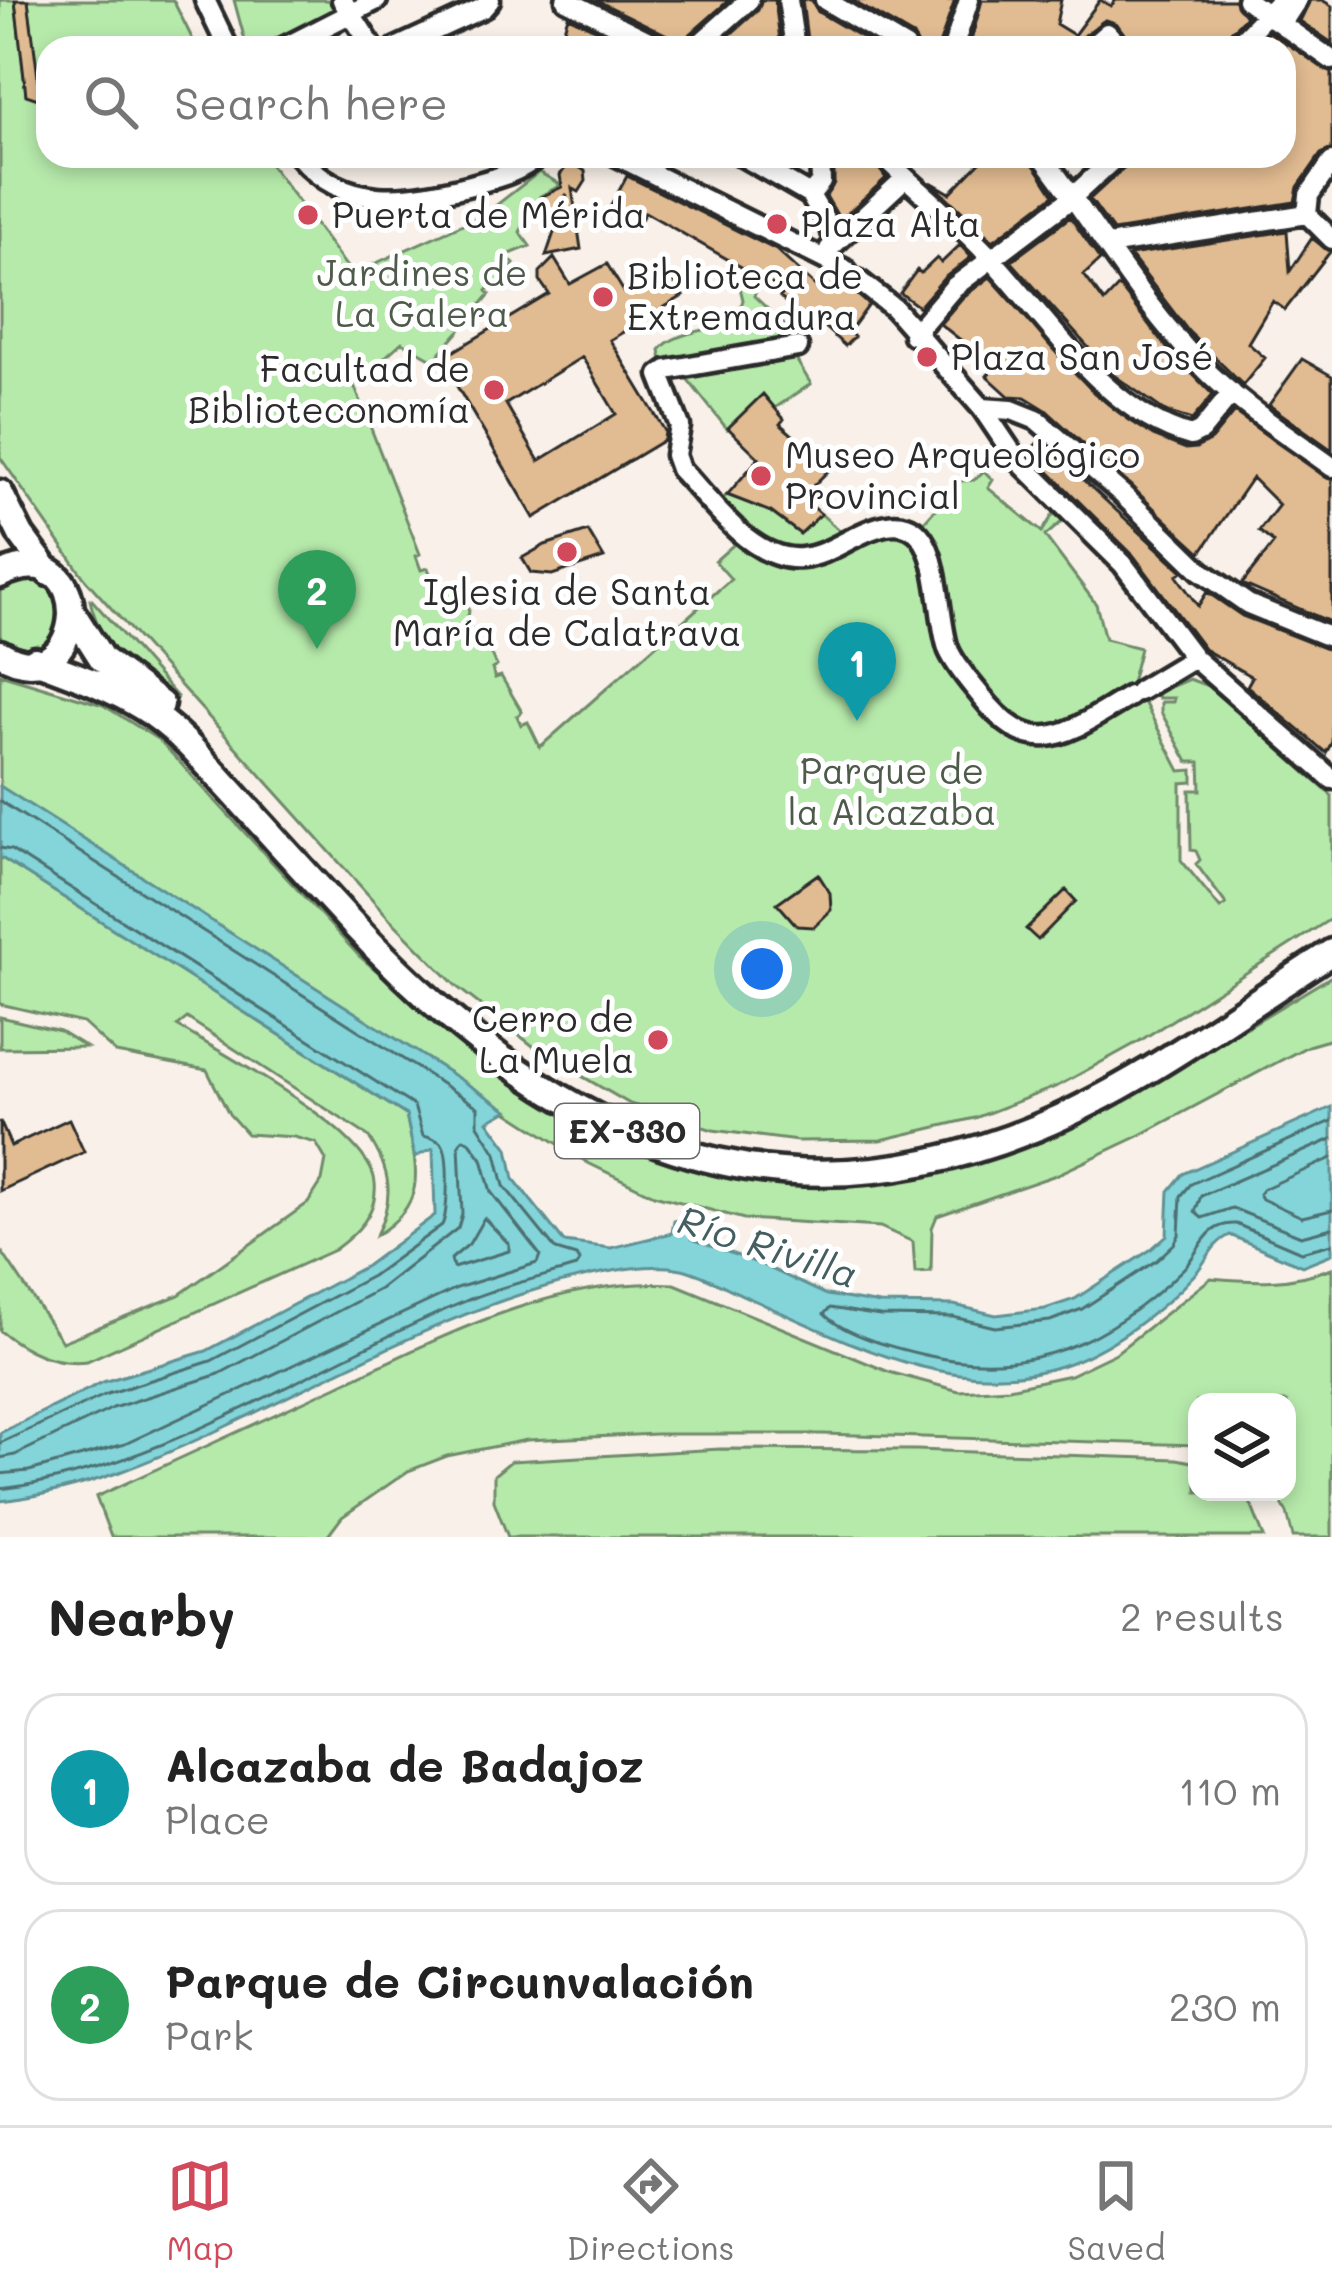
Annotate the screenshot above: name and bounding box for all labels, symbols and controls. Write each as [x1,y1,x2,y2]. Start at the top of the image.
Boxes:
search box [36,36,1296,168]
icon: search [78,69,144,135]
text: Search here [174,73,448,131]
place label: Puerta de Mérida [332,190,646,237]
place label: Plaza Alta [801,199,981,246]
marker: Puerta de Mérida [295,202,321,228]
marker: Plaza Alta [764,211,790,237]
park label: Jardines de La Galera [317,248,527,336]
place label: Biblioteca de Extremadura [627,251,863,339]
marker: Biblioteca de Extremadura [590,284,616,310]
place label: Plaza San José [951,332,1213,379]
place label: Facultad de Biblioteconomía [188,344,470,432]
marker: Plaza San José [914,344,940,370]
marker: Facultad de Biblioteconomía [481,377,507,403]
place label: Museo Arqueológico Provincial [785,430,1140,518]
marker: Museo Arqueológico Provincial [748,463,774,489]
marker: Iglesia de Santa María de Calatrava [554,539,580,565]
pin: 2 [278,550,356,649]
place label: Iglesia de Santa María de Calatrava [393,567,741,655]
pin: 1 [818,622,896,721]
park label: Parque de la Alcazaba [788,746,996,834]
your location [732,939,792,999]
place label: Cerro de La Muela [472,994,634,1082]
marker: Cerro de La Muela [645,1027,671,1053]
road number: EX-330 [555,1104,699,1158]
water label: Río Rivilla [672,1193,865,1299]
map controls [1188,1393,1296,1501]
button: layers [1188,1393,1296,1501]
text: Nearby [48,1582,235,1649]
text: 2 results [1120,1590,1284,1641]
text: Alcazaba de Badajoz [165,1735,644,1793]
text: 1 [81,1764,99,1815]
text: 110 m [1179,1764,1281,1815]
text: Place [165,1793,270,1844]
text: Parque de Circunvalación [165,1951,754,2009]
text: 2 [79,1980,101,2031]
text: 230 m [1169,1980,1281,2031]
text: Park [165,2009,253,2060]
tab: Map [167,2153,234,2268]
tab: Directions [567,2153,734,2268]
tab: Saved [1068,2153,1165,2268]

